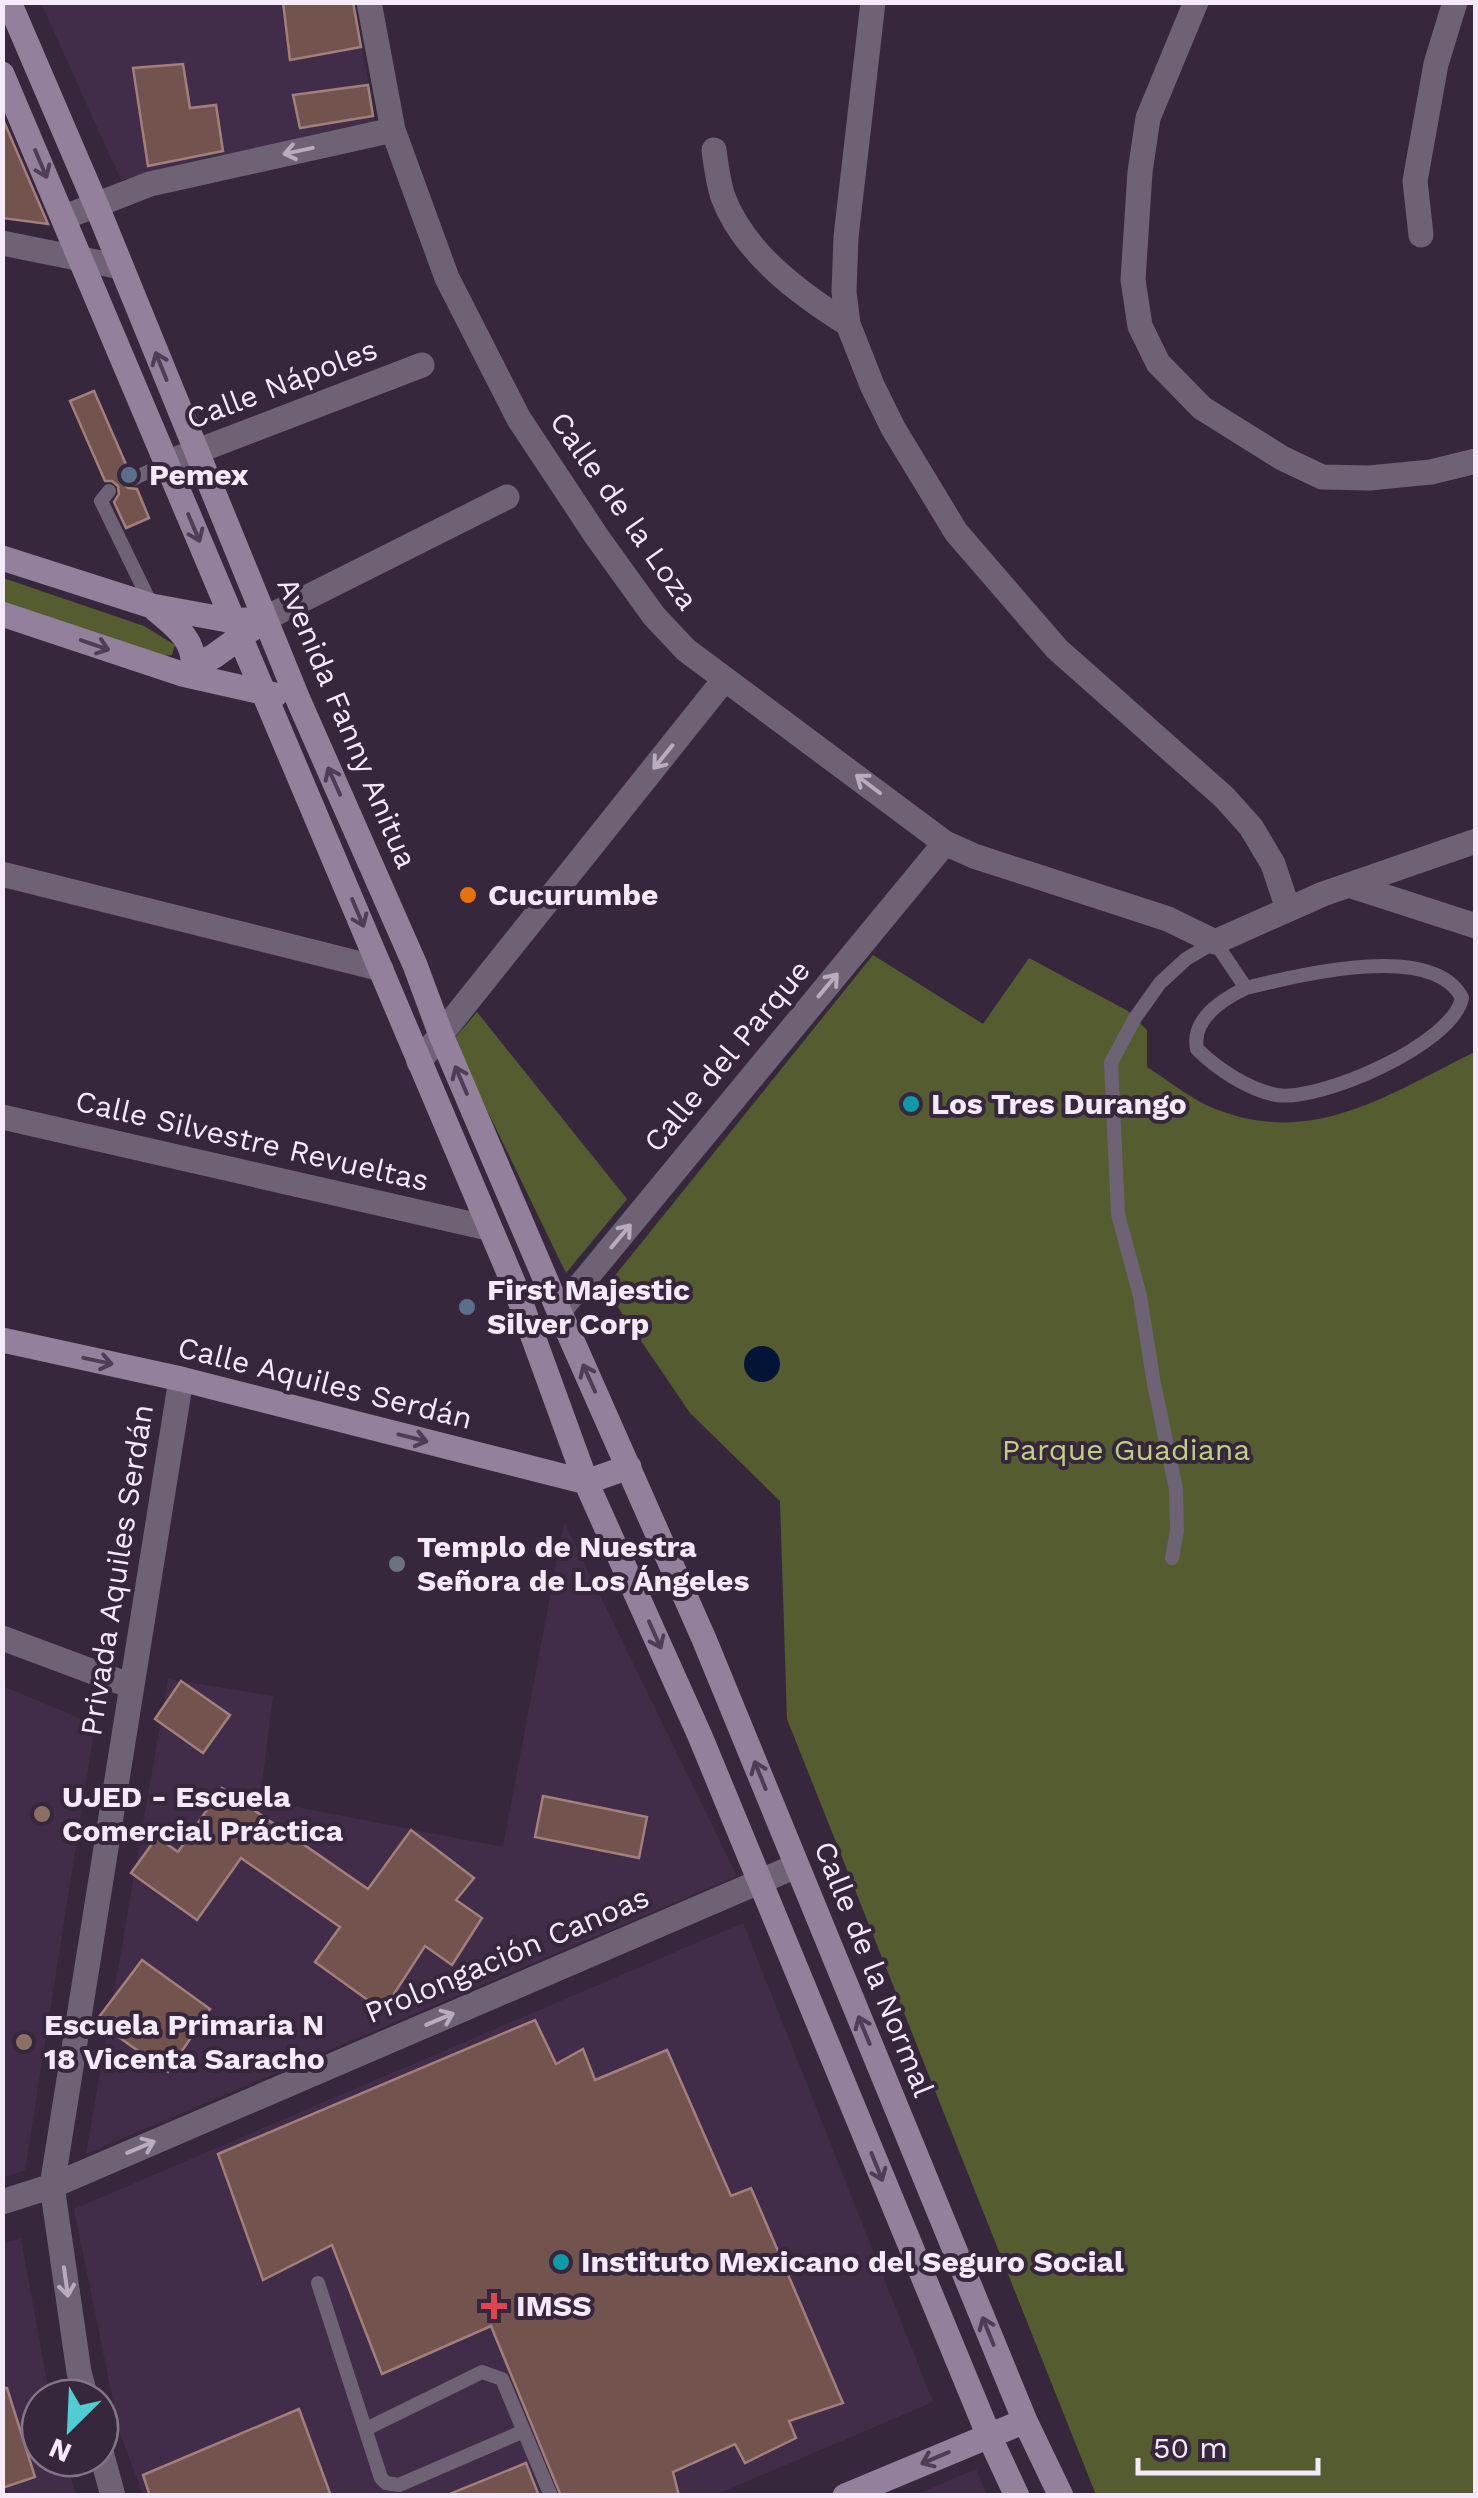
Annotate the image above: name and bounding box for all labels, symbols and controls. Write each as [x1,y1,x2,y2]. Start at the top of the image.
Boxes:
one-way arrow [283,143,315,161]
one-way arrow [33,148,51,179]
street label: Calle Nápoles [182,331,382,436]
one-way arrow [151,351,169,382]
street label: Calle de la Loza [543,405,706,617]
place label: Pemex [149,457,249,492]
marker: Pemex [118,464,140,486]
one-way arrow [186,512,204,543]
street label: Avenida Fanny Anitua [270,572,425,873]
one-way arrow [79,637,110,655]
one-way arrow [652,743,674,769]
one-way arrow [324,766,342,797]
one-way arrow [855,773,882,794]
place label: Cucurumbe [488,877,658,912]
marker: Cucurumbe [457,884,479,906]
one-way arrow [350,898,368,928]
street label: Calle del Parque [636,953,817,1159]
one-way arrow [817,972,839,998]
one-way arrow [450,1065,468,1096]
street label: Calle Silvestre Revueltas [72,1083,432,1198]
place label: Los Tres Durango [931,1086,1187,1121]
marker: Los Tres Durango [900,1093,922,1115]
one-way arrow [610,1223,632,1249]
place label: First Majestic Silver Corp [487,1272,690,1341]
marker: First Majestic Silver Corp [456,1296,478,1318]
street label: Calle Aquiles Serdán [174,1329,476,1436]
one-way arrow [81,1353,113,1371]
one-way arrow [579,1364,598,1394]
street label: Privada Aquiles Serdán [73,1402,160,1738]
one-way arrow [397,1430,428,1449]
park label: Parque Guadiana [1002,1432,1250,1467]
place label: Templo de Nuestra Señora de Los Ángeles [417,1529,749,1598]
marker: Templo de Nuestra Señora de Los Ángeles [386,1553,408,1575]
one-way arrow [647,1619,666,1649]
one-way arrow [750,1761,768,1791]
place label: UJED - Escuela Comercial Práctica [62,1779,344,1848]
marker: UJED - Escuela Comercial Práctica [31,1803,53,1825]
street label: Calle de la Normal [807,1836,942,2102]
street label: Prolongación Canoas [359,1879,654,2030]
place label: Escuela Primaria N 18 Vicenta Saracho [44,2007,325,2076]
one-way arrow [424,2009,455,2027]
one-way arrow [854,2016,872,2046]
marker: Escuela Primaria N 18 Vicenta Saracho [13,2031,35,2053]
one-way arrow [125,2137,156,2155]
one-way arrow [870,2151,888,2181]
place label: Instituto Mexicano del Seguro Social [581,2244,1124,2279]
marker: Instituto Mexicano del Seguro Social [550,2251,572,2273]
one-way arrow [57,2265,76,2298]
place label: IMSS [516,2288,592,2323]
marker: IMSS [481,2293,507,2319]
one-way arrow [977,2316,995,2347]
north arrow [20,2378,120,2478]
scale bar [1138,2413,1318,2475]
text: 50 m [1153,2430,1228,2465]
text: N [44,2431,76,2470]
one-way arrow [920,2451,951,2469]

